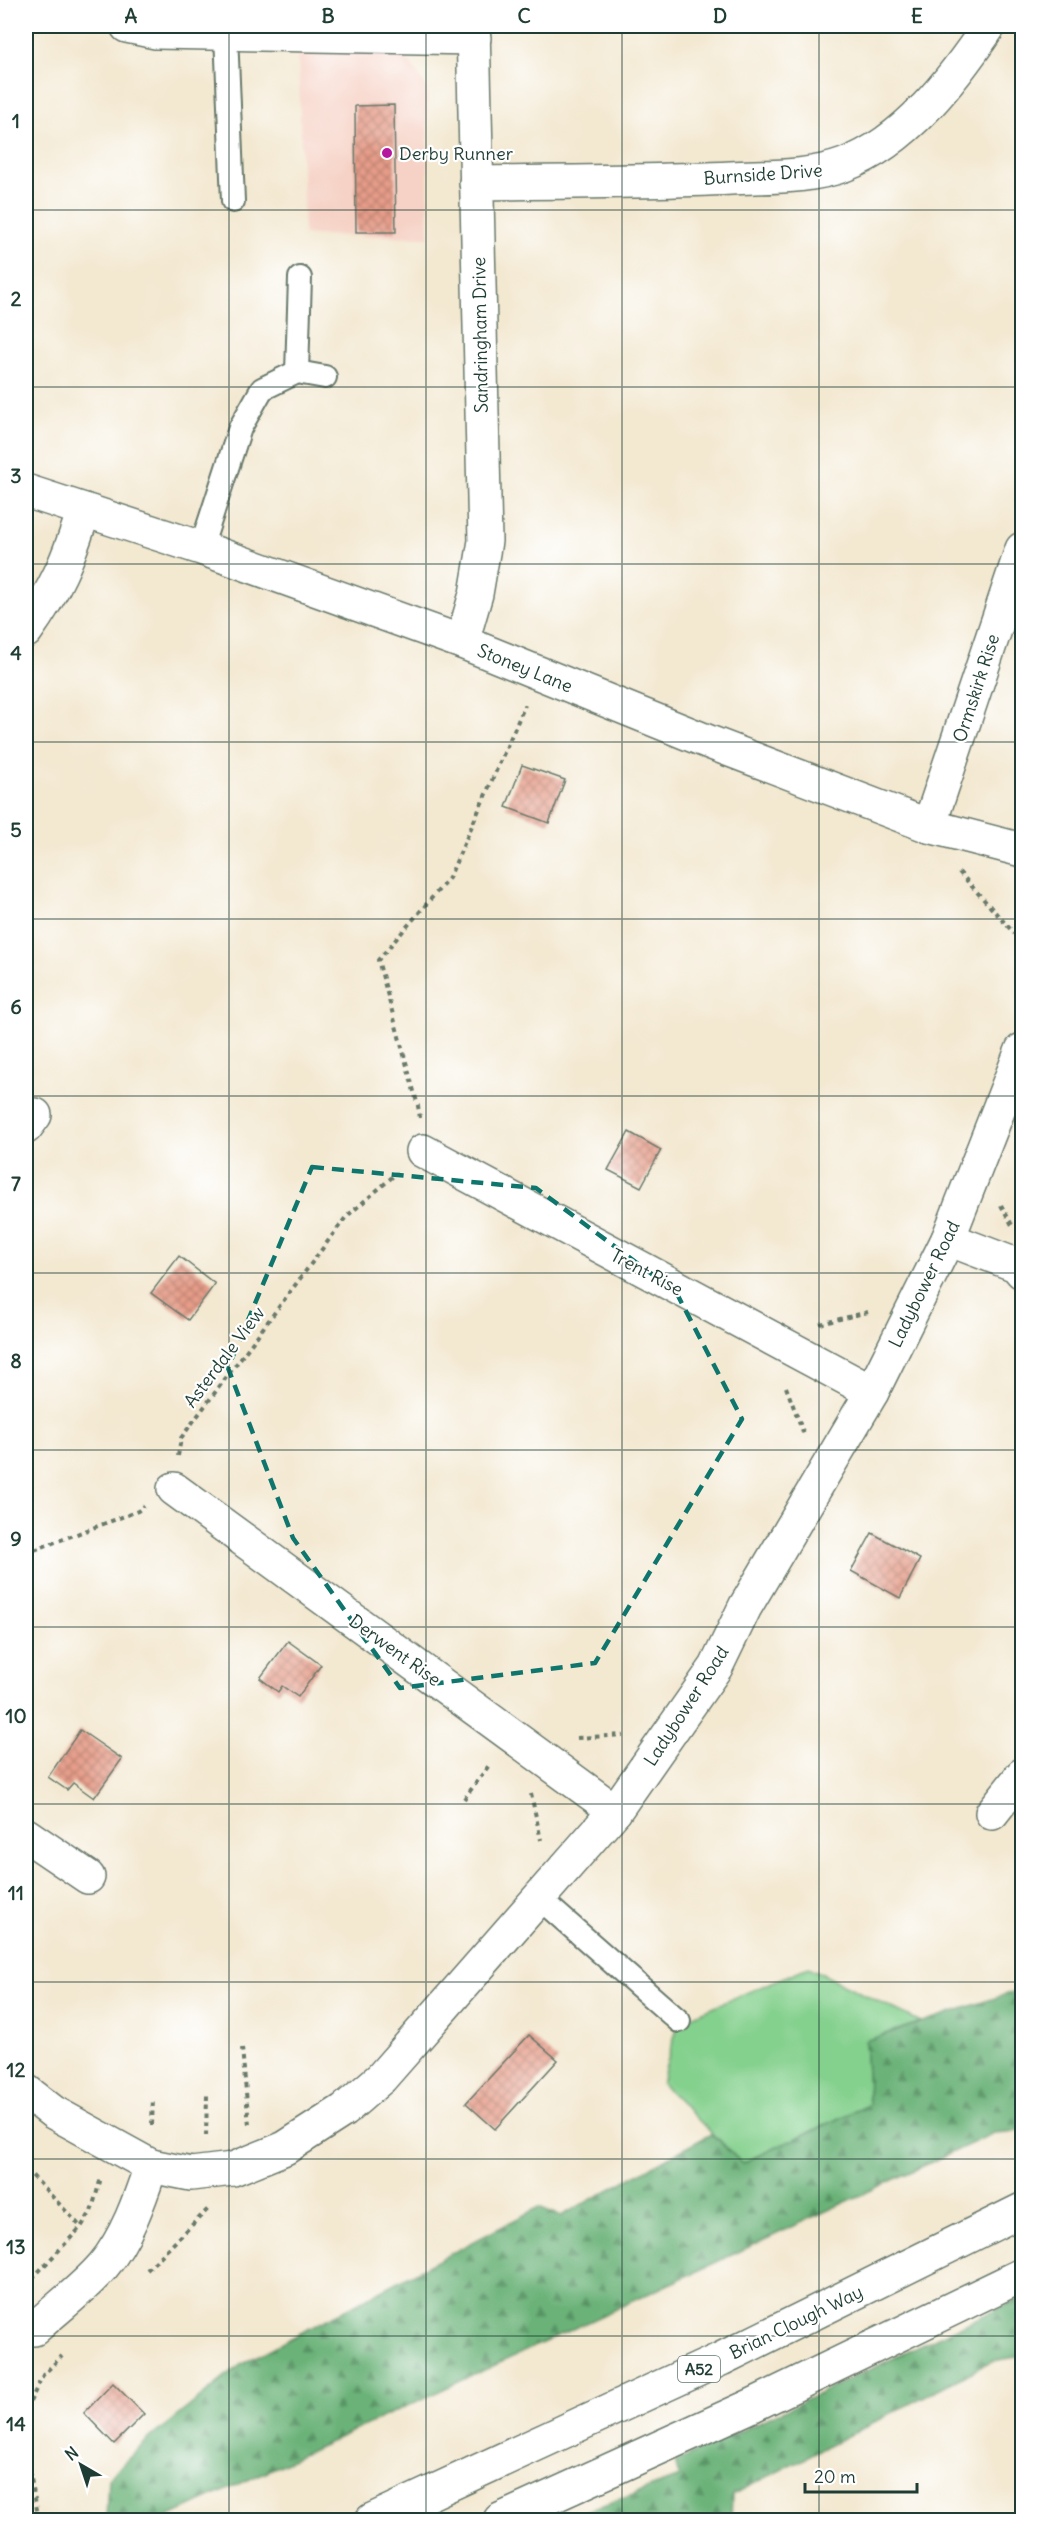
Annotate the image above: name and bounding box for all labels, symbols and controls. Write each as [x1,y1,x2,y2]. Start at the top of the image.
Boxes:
text: A [125,3,138,28]
text: B [321,3,335,28]
text: C [517,3,531,28]
text: D [713,3,727,28]
text: E [911,3,923,28]
text: 1 [12,108,20,133]
place label: Derby Runner [399,142,514,165]
marker: Derby Runner [380,146,394,160]
street label: Burnside Drive [703,158,823,190]
street label: Sandringham Drive [467,257,493,413]
text: 2 [11,286,22,311]
text: 3 [10,463,22,488]
street label: Ormskirk Rise [948,631,1004,745]
street label: Stoney Lane [474,638,576,698]
text: 4 [10,640,22,665]
text: 5 [10,817,22,842]
text: 6 [10,994,22,1019]
text: 7 [11,1171,21,1196]
street label: Ladybower Road [883,1216,965,1351]
street label: Trent Rise [607,1243,687,1301]
street label: Asterdale View [179,1302,269,1412]
text: 8 [10,1348,22,1373]
text: 9 [10,1526,22,1551]
street label: Derwent Rise [345,1609,445,1691]
street label: Ladybower Road [639,1641,734,1770]
text: 10 [5,1703,27,1728]
text: 11 [8,1880,24,1905]
text: 12 [7,2057,25,2082]
text: 13 [6,2234,26,2259]
street label: Brian Clough Way [726,2280,866,2364]
road number: A52 [678,2356,720,2382]
text: 14 [6,2411,26,2436]
north arrow [51,2435,111,2495]
text: N [61,2442,82,2465]
scale bar [805,2456,918,2494]
text: 20 m [814,2465,856,2488]

